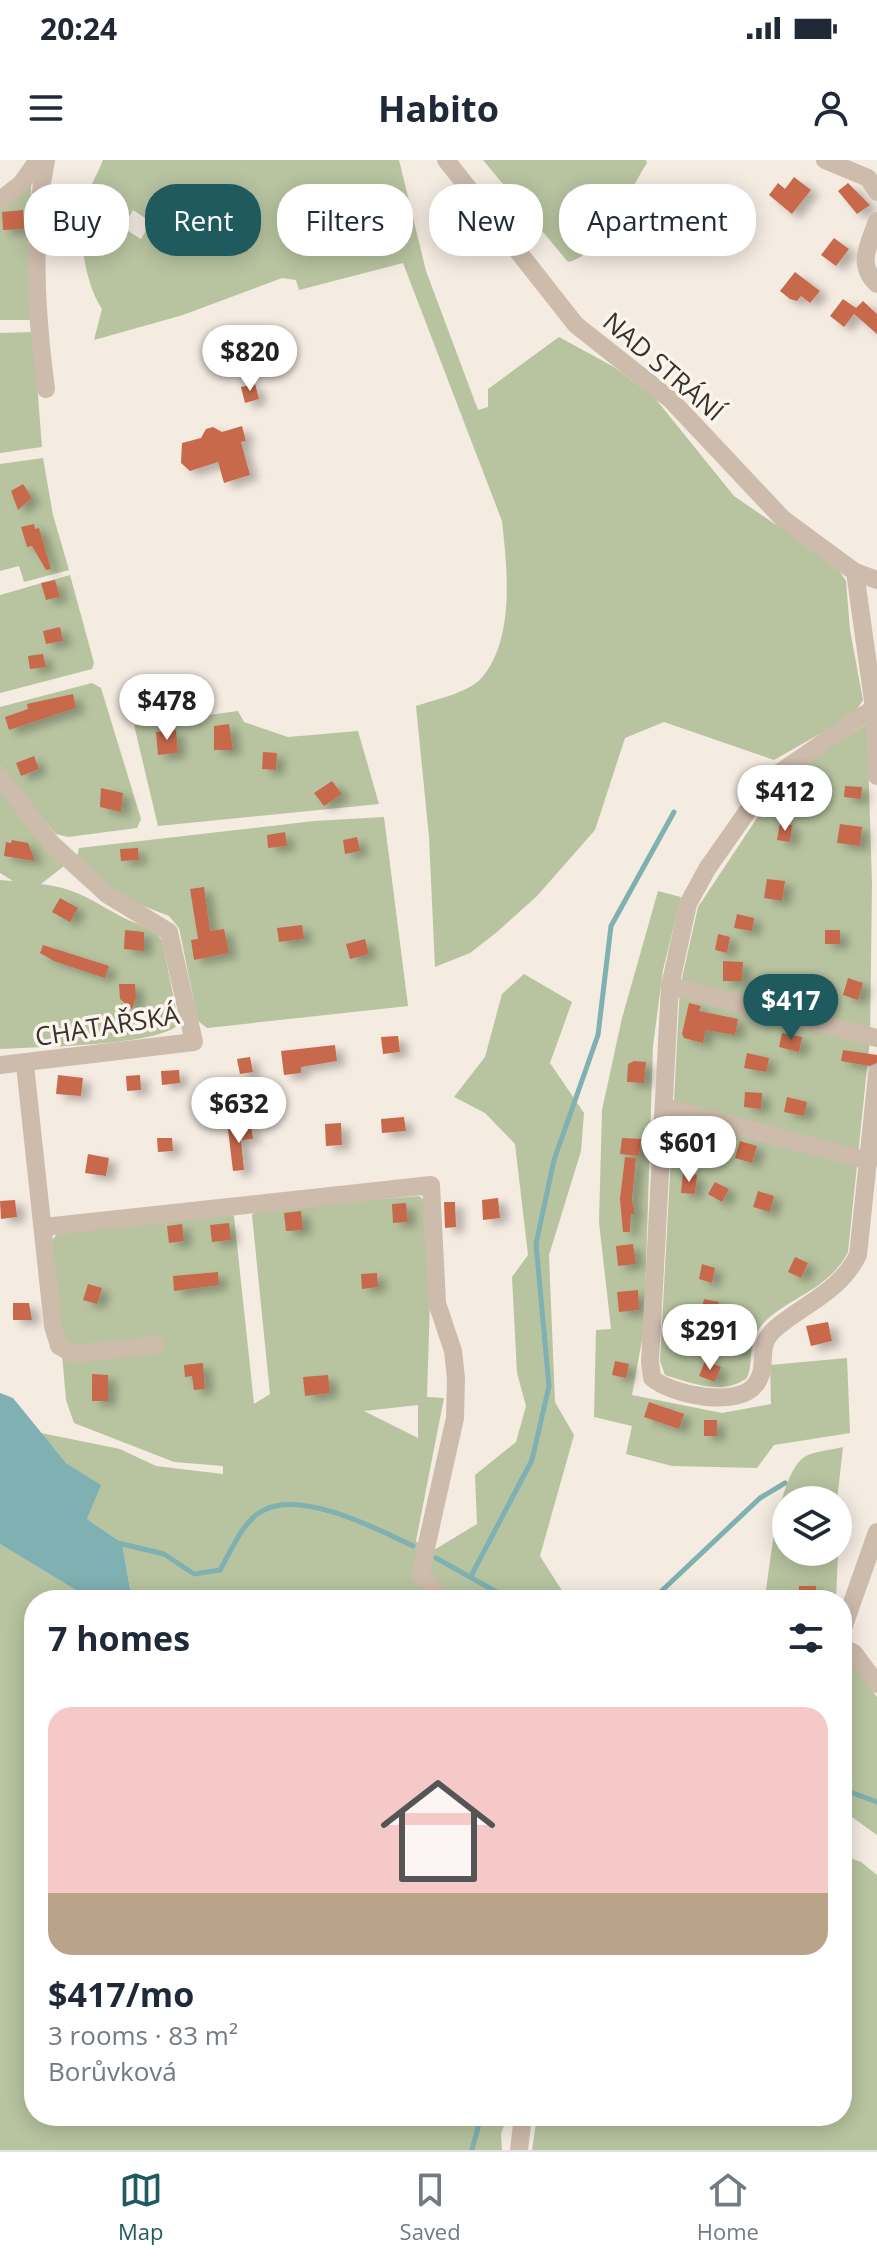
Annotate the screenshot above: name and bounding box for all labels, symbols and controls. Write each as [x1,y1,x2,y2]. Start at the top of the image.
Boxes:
text: 20:24 [40,8,117,49]
text: Habito [378,84,499,133]
icon: menu [24,86,68,130]
icon: person [809,86,853,130]
chip: Buy [24,184,129,256]
chip: Rent [145,184,261,256]
chip: Filters [277,184,413,256]
chip: New [429,184,543,256]
chip: Apartment [559,184,756,256]
street label: NAD STRÁNÍ [596,303,733,429]
pin: $820 [203,325,297,393]
text: $820 [220,333,280,369]
pin: $478 [120,674,214,742]
text: $478 [137,682,197,718]
pin: $412 [738,765,832,833]
text: $412 [755,773,815,809]
pin: $417 [744,974,838,1042]
text: $417 [761,982,821,1018]
street label: CHATAŘSKÁ [32,996,182,1054]
pin: $632 [192,1077,286,1145]
text: $632 [209,1085,269,1121]
pin: $601 [642,1116,736,1184]
text: $601 [659,1124,719,1160]
pin: $291 [663,1304,757,1372]
text: $291 [680,1312,740,1348]
map controls [772,1486,852,1566]
button: layers [772,1486,852,1566]
text: 7 homes [48,1615,190,1661]
icon: filters [784,1616,828,1660]
icon: home [366,1759,510,1903]
text: $417/mo [48,1971,194,2017]
text: 3 rooms · 83 m² [48,2017,238,2053]
text: Borůvková [48,2053,177,2089]
tab: Map [118,2168,164,2246]
tab: Saved [400,2168,461,2246]
tab: Home [697,2168,759,2246]

